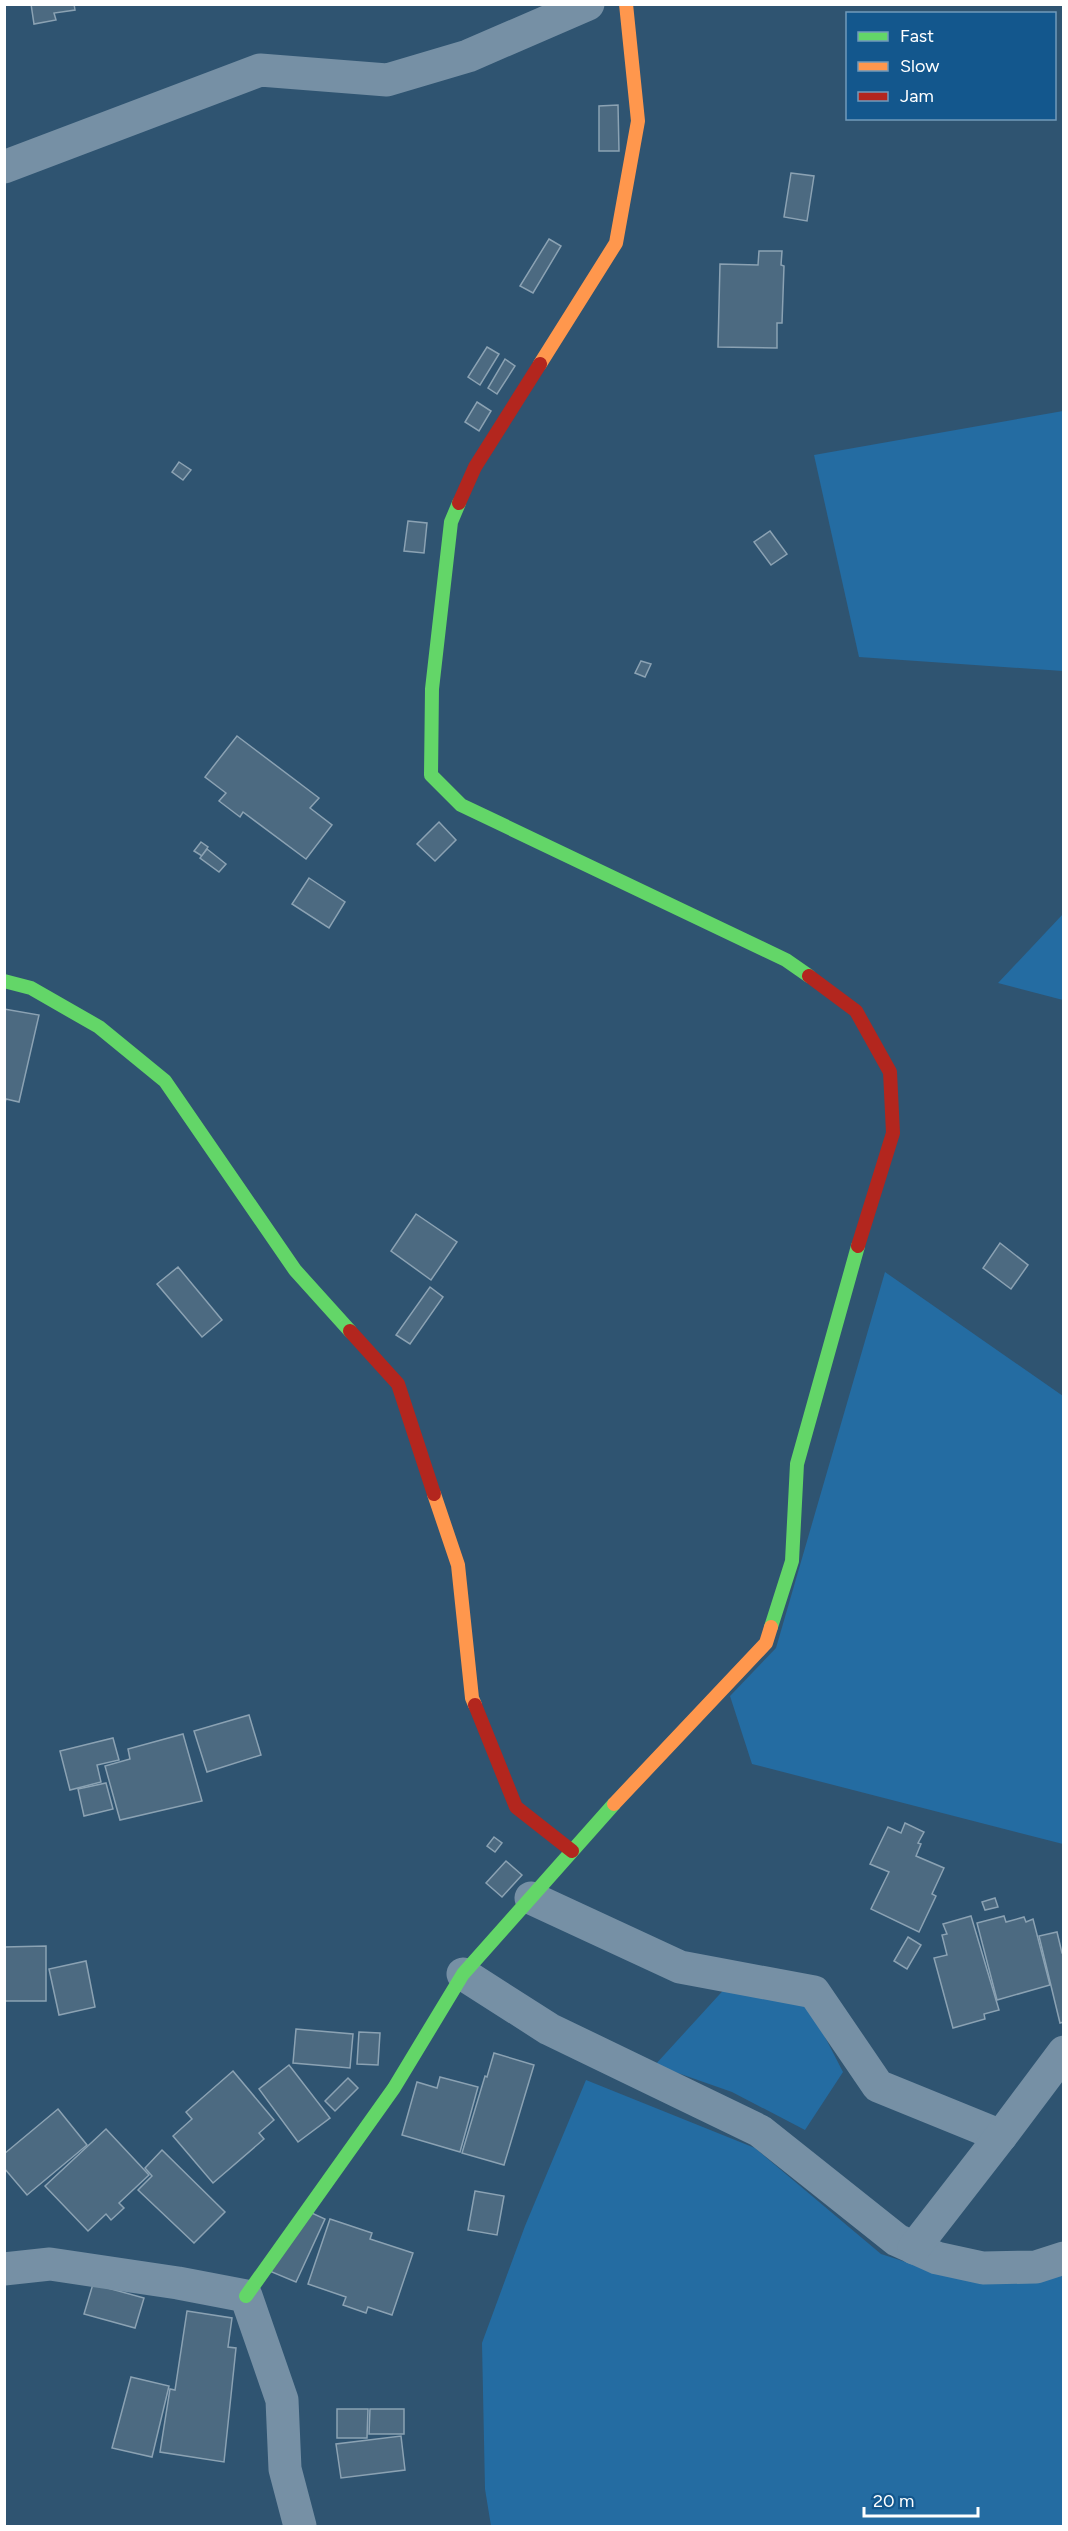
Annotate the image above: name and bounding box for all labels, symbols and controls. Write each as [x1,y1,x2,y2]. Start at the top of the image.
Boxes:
legend [846,12,1056,120]
text: Fast [900,25,934,47]
text: Slow [900,55,939,77]
text: Jam [900,85,934,107]
scale bar [864,2480,978,2518]
text: 20 m [873,2490,914,2512]

